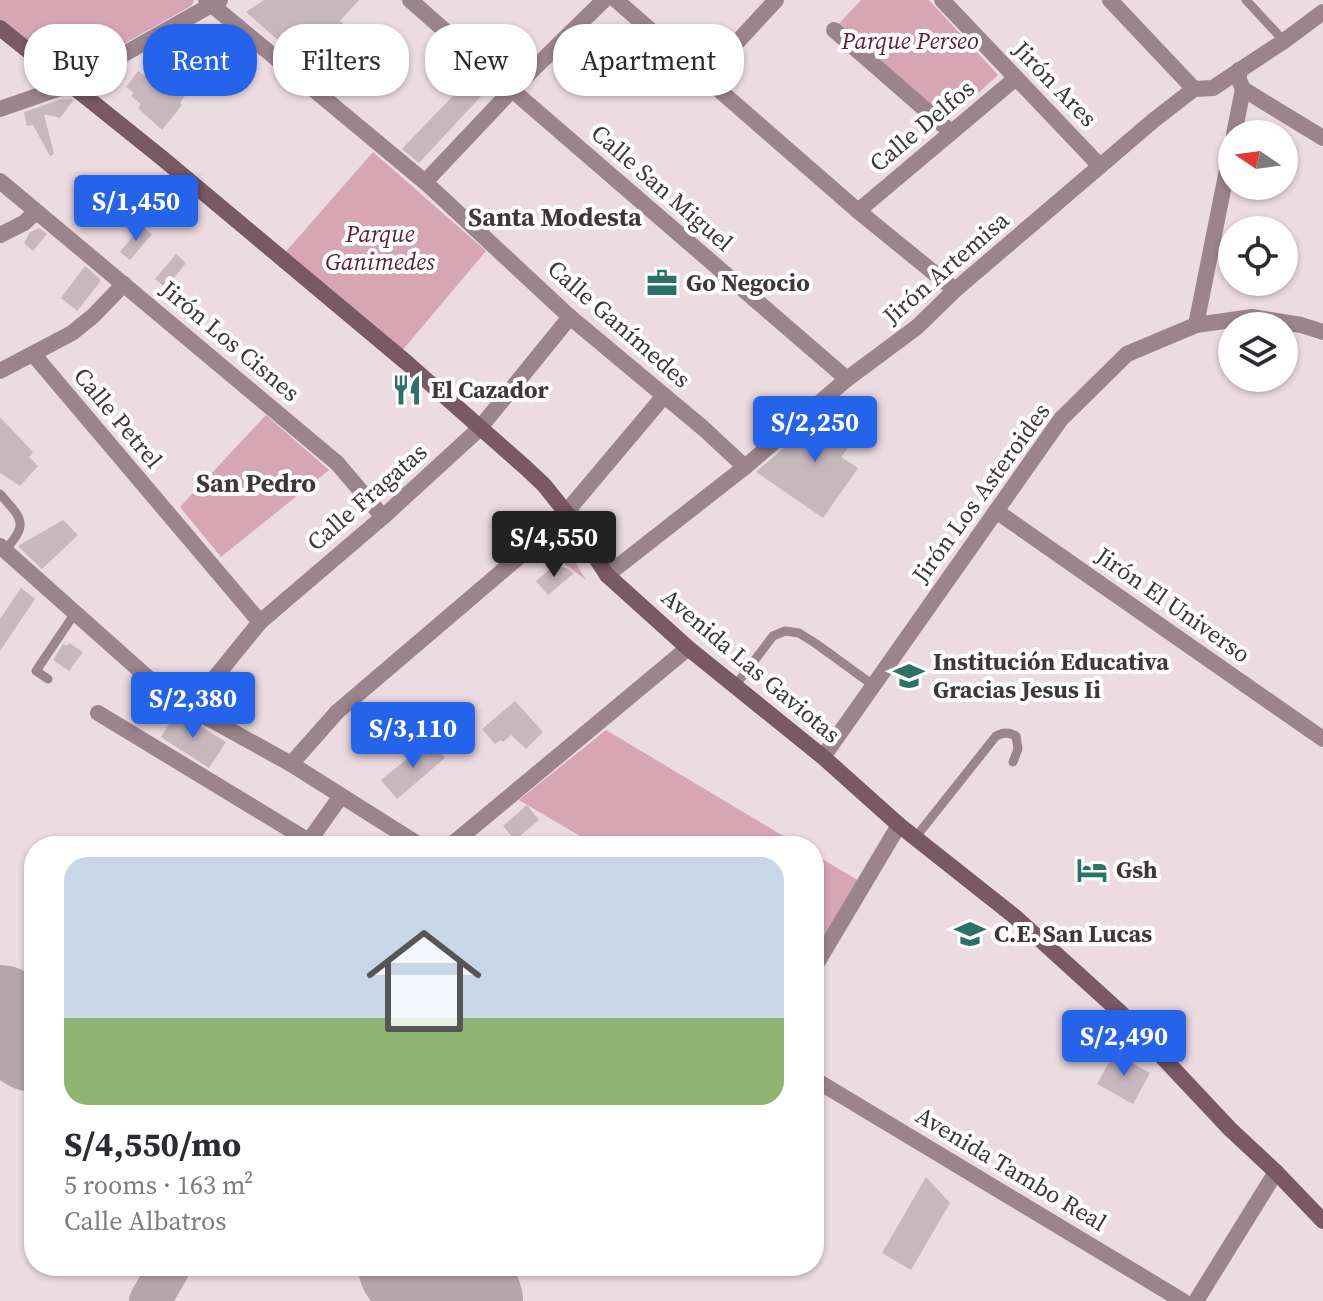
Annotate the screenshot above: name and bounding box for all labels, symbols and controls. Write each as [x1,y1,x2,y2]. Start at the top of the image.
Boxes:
chip: Buy [24,24,127,96]
chip: Rent [143,24,257,96]
chip: Filters [273,24,409,96]
chip: New [425,24,537,96]
chip: Apartment [553,24,744,96]
park label: Parque Perseo [840,24,979,57]
street label: Jirón Ares [1005,33,1105,134]
street label: Calle Delfos [862,72,981,179]
street label: Calle San Miguel [584,117,740,259]
north arrow [1218,120,1298,200]
map controls [1218,120,1298,392]
pin: S/1,450 [62,175,210,243]
text: S/1,450 [92,183,180,219]
district label: Santa Modesta [468,199,642,235]
street label: Jirón Artemisa [875,203,1016,332]
button: locate [1218,216,1298,296]
park label: Parque Ganimedes [325,217,435,278]
street label: Calle Ganímedes [541,252,698,395]
office icon: Go Negocio [645,266,679,300]
place label: Go Negocio [686,266,810,299]
street label: Jirón Los Cisnes [153,272,307,409]
button: layers [1218,312,1298,392]
street label: Calle Petrel [66,360,170,475]
restaurant icon: El Cazador [390,373,424,407]
place label: El Cazador [431,373,550,406]
pin: S/2,250 [741,396,889,464]
street label: Jirón Los Asteroides [903,396,1057,590]
text: S/2,250 [771,404,859,440]
street label: Calle Fragatas [299,435,434,558]
district label: San Pedro [196,465,316,501]
pin: S/4,550 [480,511,628,579]
text: S/4,550 [510,519,598,555]
street label: Jirón El Universo [1089,538,1257,670]
street label: Avenida Las Gaviotas [655,581,848,750]
place label: Institución Educativa Gracias Jesus Ii [933,645,1169,706]
school or university icon: Institución Educativa Gracias Jesus Ii [892,659,926,693]
pin: S/2,380 [119,672,267,740]
text: S/2,380 [149,680,237,716]
pin: S/3,110 [339,702,487,770]
text: S/3,110 [369,710,457,746]
hotel icon: Gsh [1075,853,1109,887]
place label: Gsh [1116,853,1158,886]
icon: home [352,909,496,1053]
school or university icon: C.E. San Lucas [953,917,987,951]
place label: C.E. San Lucas [994,917,1152,950]
pin: S/2,490 [1050,1010,1198,1078]
text: S/2,490 [1080,1018,1168,1054]
street label: Avenida Tambo Real [910,1098,1113,1239]
text: S/4,550/mo [64,1121,241,1167]
text: 5 rooms · 163 m² [64,1167,253,1203]
text: Calle Albatros [64,1203,226,1239]

